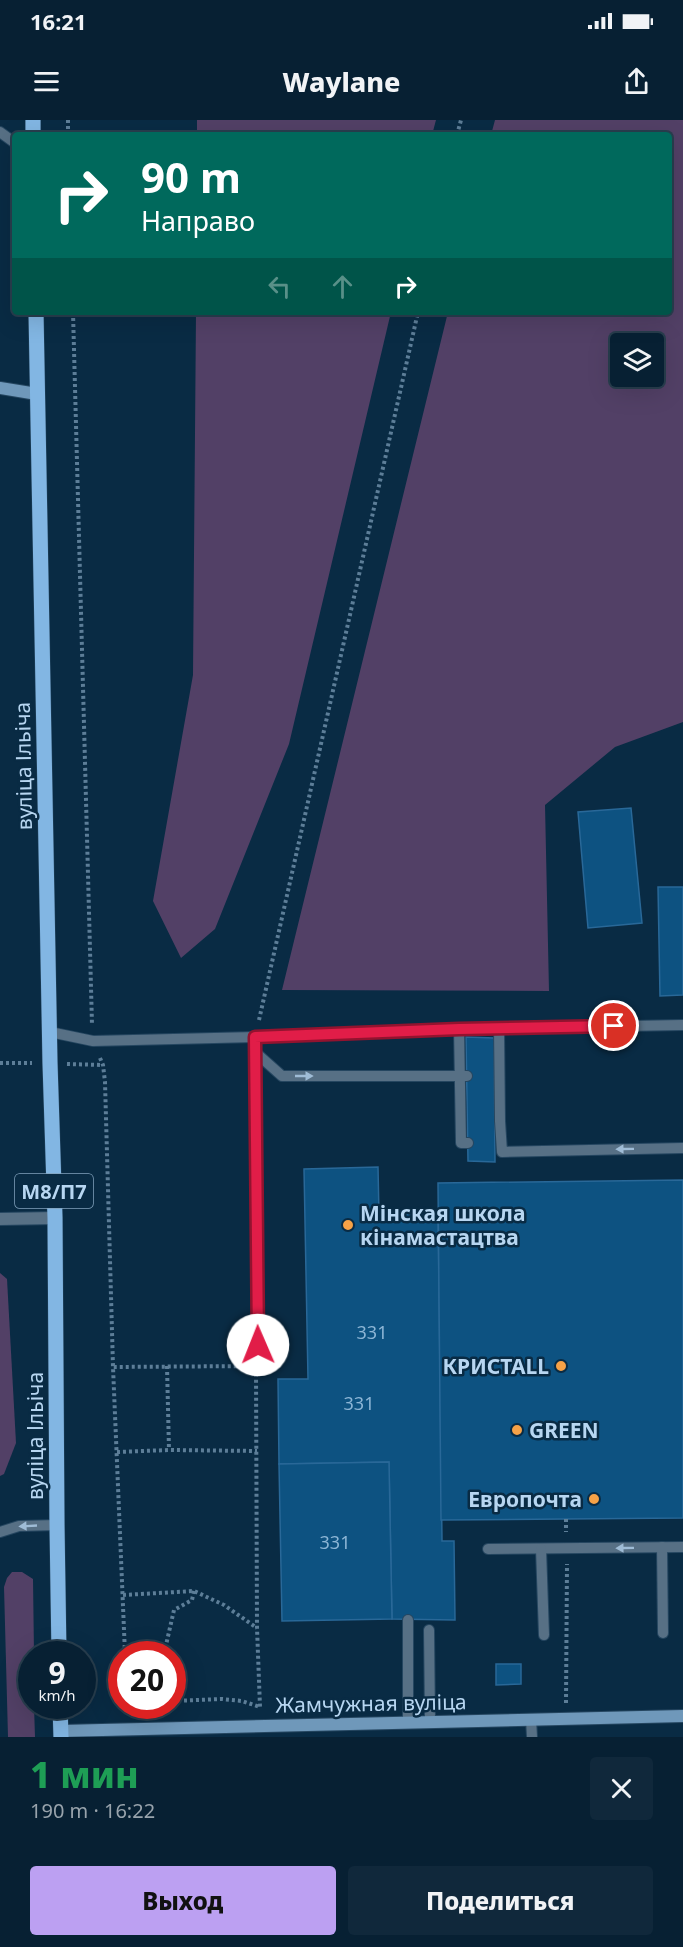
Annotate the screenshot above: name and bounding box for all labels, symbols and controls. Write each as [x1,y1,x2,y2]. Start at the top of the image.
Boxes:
text: 16:21 [30,6,87,36]
text: Waylane [283,63,400,100]
icon: menu [30,65,63,98]
icon: share [620,65,653,98]
text: 90 m [141,148,241,205]
icon: right [42,156,120,234]
text: Направо [141,202,255,239]
icon: left [263,270,296,303]
icon: ahead [326,270,359,303]
icon: right [389,270,422,303]
map controls [610,333,664,387]
button: layers [610,333,664,387]
street label: вуліца Ільіча [8,702,38,830]
pin [588,1000,639,1051]
icon: arrive [597,1009,630,1042]
one-way arrow [294,1071,313,1081]
one-way arrow [615,1144,634,1154]
road number: М8/П7 [15,1174,93,1208]
place label: Мінская школа кінамастацтва [360,1199,525,1251]
marker: Мінская школа кінамастацтва [341,1218,355,1232]
position arrow [226,1313,290,1377]
house number: 331 [357,1320,387,1344]
place label: КРИСТАLL [443,1352,549,1380]
marker: КРИСТАLL [554,1359,568,1373]
street label: вуліца Ільіча [21,1372,49,1500]
house number: 331 [344,1391,374,1415]
place label: GREEN [529,1416,599,1444]
marker: GREEN [510,1423,524,1437]
place label: Европочта [468,1485,582,1513]
marker: Европочта [587,1492,601,1506]
one-way arrow [18,1521,37,1531]
house number: 331 [320,1530,350,1554]
one-way arrow [615,1543,634,1552]
speed limit sign: 20 [108,1641,186,1719]
text: 9 [48,1652,66,1693]
text: km/h [39,1685,75,1705]
street label: Жамчужная вуліца [275,1687,467,1719]
text: 1 мин [30,1750,139,1799]
button: close [590,1757,653,1820]
text: 190 m · 16:22 [30,1797,155,1824]
button: Выход [30,1866,336,1935]
button: Поделиться [348,1866,653,1935]

